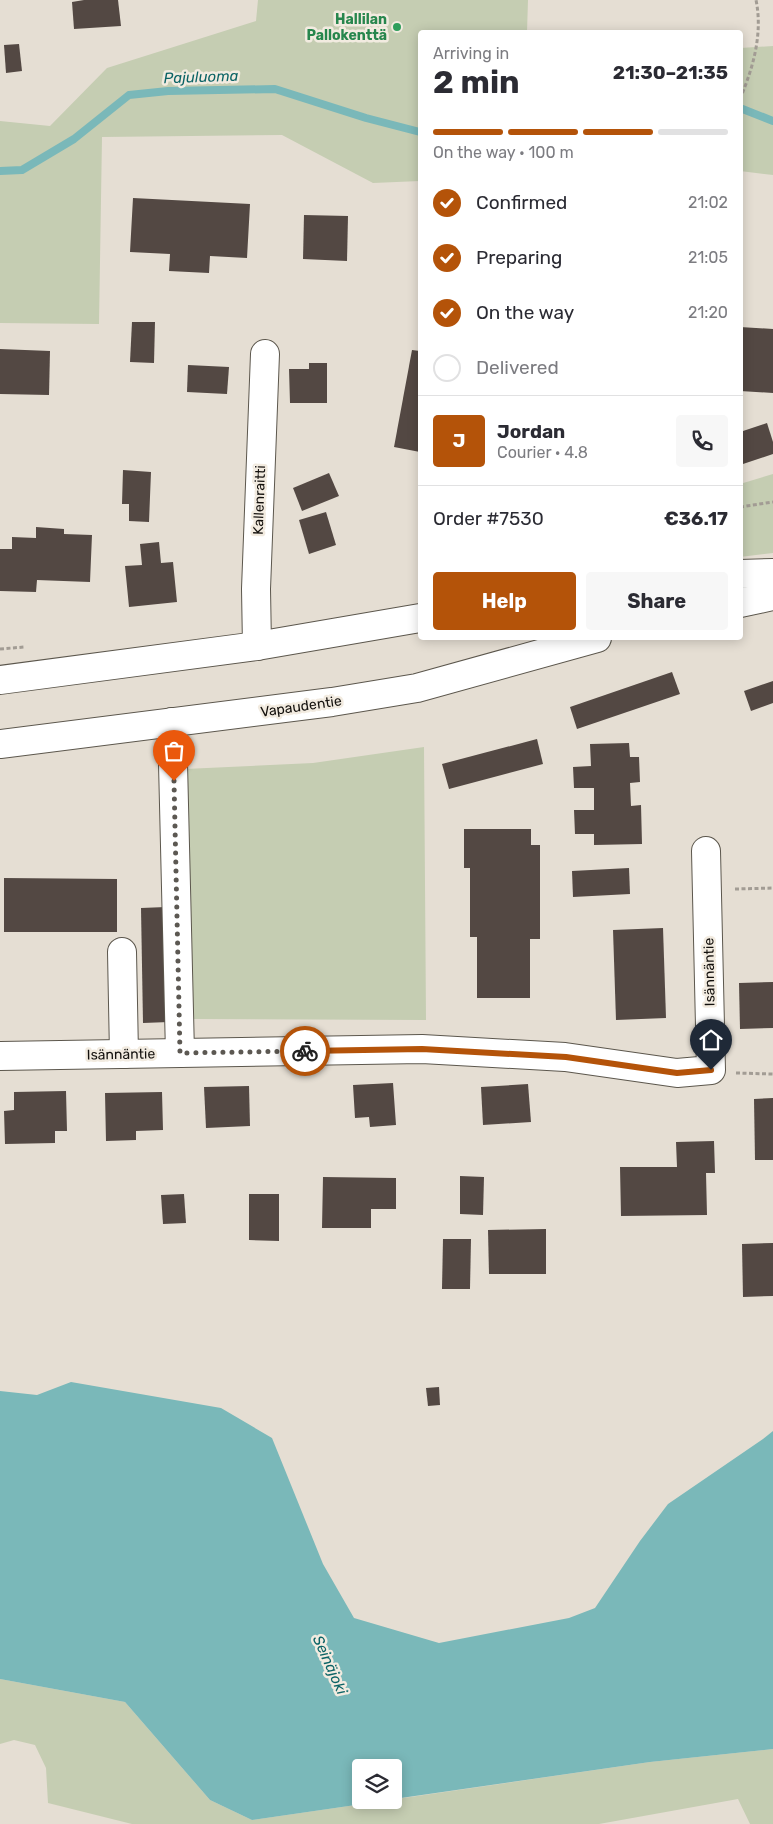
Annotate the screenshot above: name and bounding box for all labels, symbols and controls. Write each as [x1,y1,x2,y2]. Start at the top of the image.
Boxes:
place label: Hallilan Pallokenttä [306,11,387,44]
marker: Hallilan Pallokenttä [391,21,403,33]
text: Arriving in [433,44,509,63]
text: 21:30–21:35 [613,61,728,84]
text: 2 min [433,63,520,101]
water label: Pajuluoma [163,67,239,87]
text: On the way · 100 m [433,143,574,162]
icon: check [433,189,461,217]
text: Confirmed [476,191,567,214]
text: 21:02 [688,193,728,212]
icon: check [433,244,461,272]
text: Preparing [476,246,562,269]
text: 21:05 [688,248,728,267]
icon: check [433,299,461,327]
text: On the way [476,301,574,324]
text: 21:20 [688,303,728,322]
text: Delivered [476,356,559,379]
button: phone [676,415,728,467]
text: Jordan [497,420,565,443]
text: J [453,429,465,452]
text: Courier · 4.8 [497,443,588,462]
street label: Kallenraitti [250,465,269,535]
text: Order #7530 [433,507,544,530]
text: €36.17 [664,507,728,530]
button: Help [433,572,576,630]
button: Share [586,572,728,630]
street label: Vapaudentie [259,692,343,721]
pin [153,730,195,781]
icon: bag [160,737,188,765]
street label: Isännäntie [700,937,719,1006]
pin [690,1019,732,1070]
courier [280,1026,330,1076]
icon: home [697,1026,725,1054]
icon: bike [291,1037,319,1065]
street label: Isännäntie [87,1045,156,1064]
water label: Seinäjoki [309,1633,351,1698]
map controls [352,1759,402,1809]
button: layers [352,1759,402,1809]

